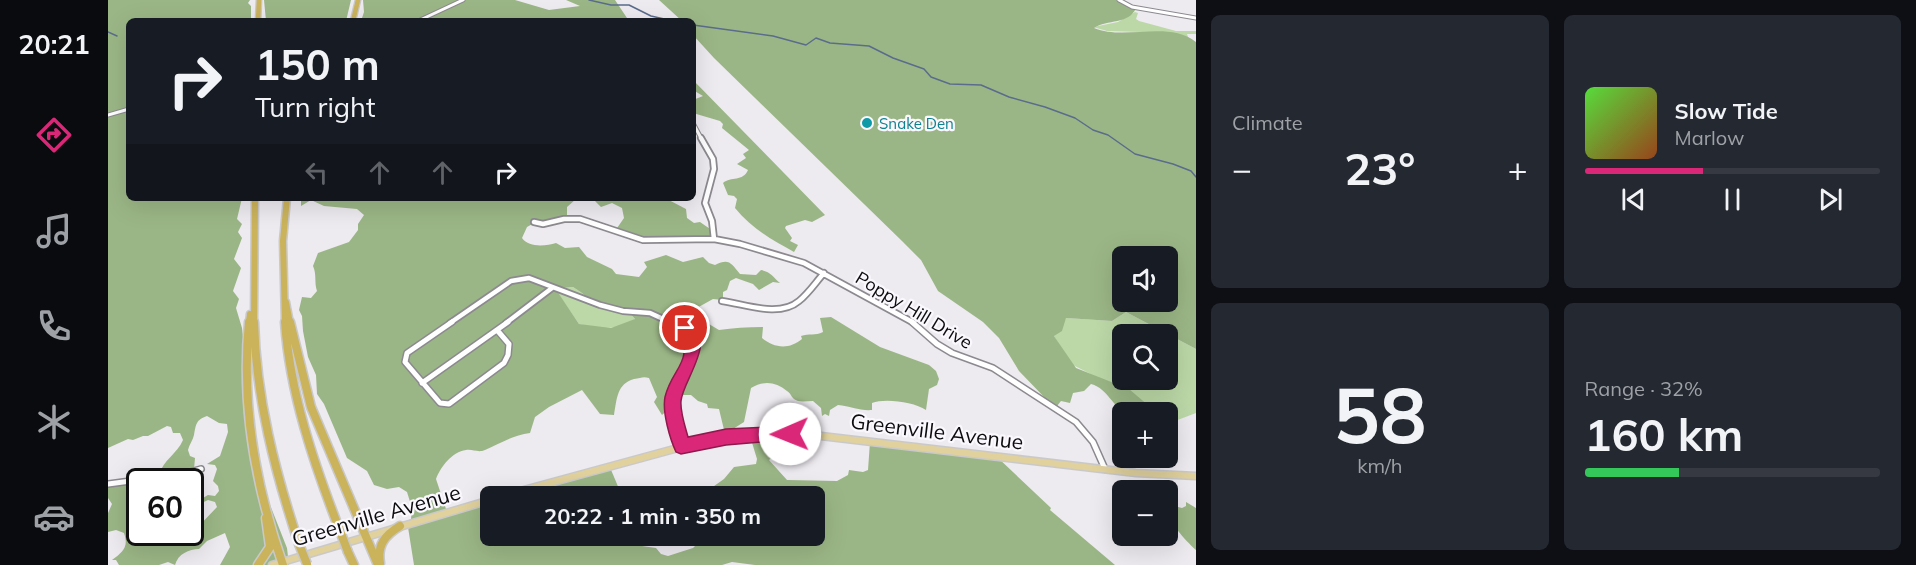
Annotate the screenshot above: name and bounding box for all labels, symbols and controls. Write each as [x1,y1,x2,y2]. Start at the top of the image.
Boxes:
text: 20:21 [18,27,90,61]
text: 150 m [255,38,380,91]
icon: right [156,42,234,120]
text: Turn right [255,90,375,124]
text: Slow Tide [1675,97,1778,125]
text: Climate [1232,110,1303,135]
icon: directions [33,114,75,156]
place label: Snake Den [879,114,954,133]
marker: Snake Den [860,116,874,130]
text: Marlow [1675,125,1744,150]
text: 23° [1344,140,1415,196]
text: − [1232,148,1252,189]
text: + [1508,148,1528,189]
icon: left [300,156,333,189]
icon: ahead [363,156,396,189]
icon: ahead [426,156,459,189]
icon: right [489,156,522,189]
icon: previous [1617,183,1650,216]
icon: pause [1716,183,1749,216]
icon: next [1814,183,1847,216]
icon: music [33,210,75,252]
map controls [1112,246,1178,546]
button: sound [1112,246,1178,312]
street label: Poppy Hill Drive [851,266,977,354]
pin [659,302,710,353]
icon: phone [33,305,75,347]
icon: arrive [668,311,701,344]
button: search [1112,324,1178,390]
text: 58 [1333,365,1427,463]
text: Range · 32% [1585,376,1703,401]
icon: climate [33,401,75,443]
position arrow [758,402,822,466]
button: + [1112,402,1178,468]
text: 160 km [1585,406,1743,462]
street label: Greenville Avenue [849,407,1025,455]
text: km/h [1357,453,1402,478]
speed limit sign: 60 [126,468,204,546]
street label: Greenville Avenue [289,479,463,551]
button: − [1112,480,1178,546]
icon: car [33,496,75,538]
text: 20:22 · 1 min · 350 m [544,502,761,530]

